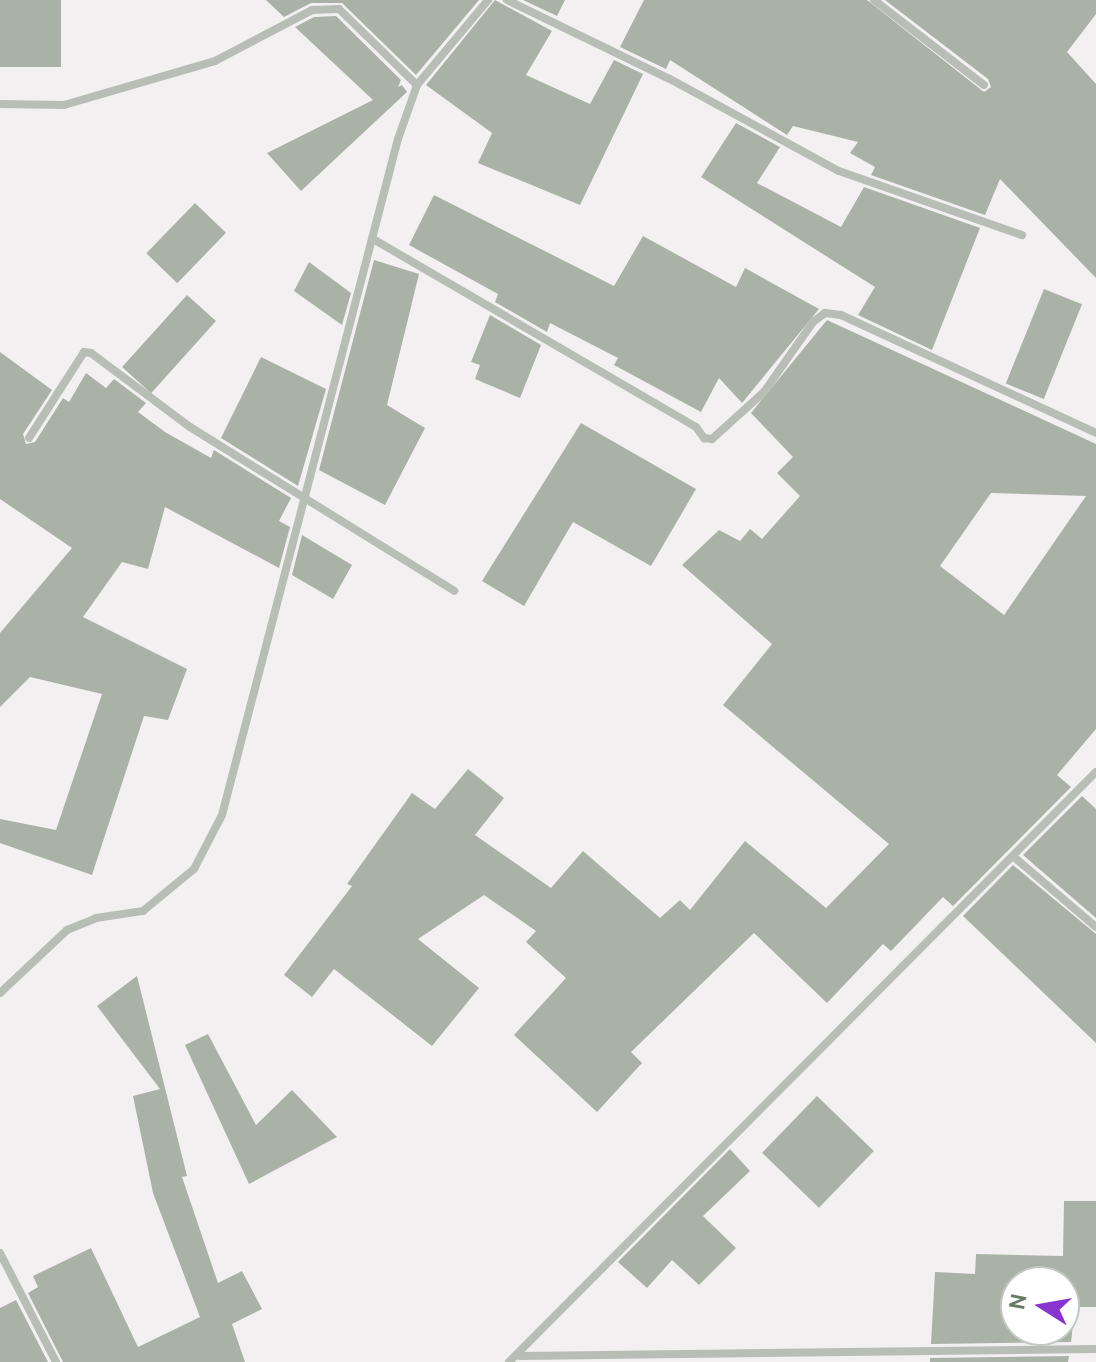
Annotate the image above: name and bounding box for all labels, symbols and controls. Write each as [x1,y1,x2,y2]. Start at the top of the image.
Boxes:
north arrow [1000,1266,1080,1346]
text: N [1003,1291,1033,1312]

